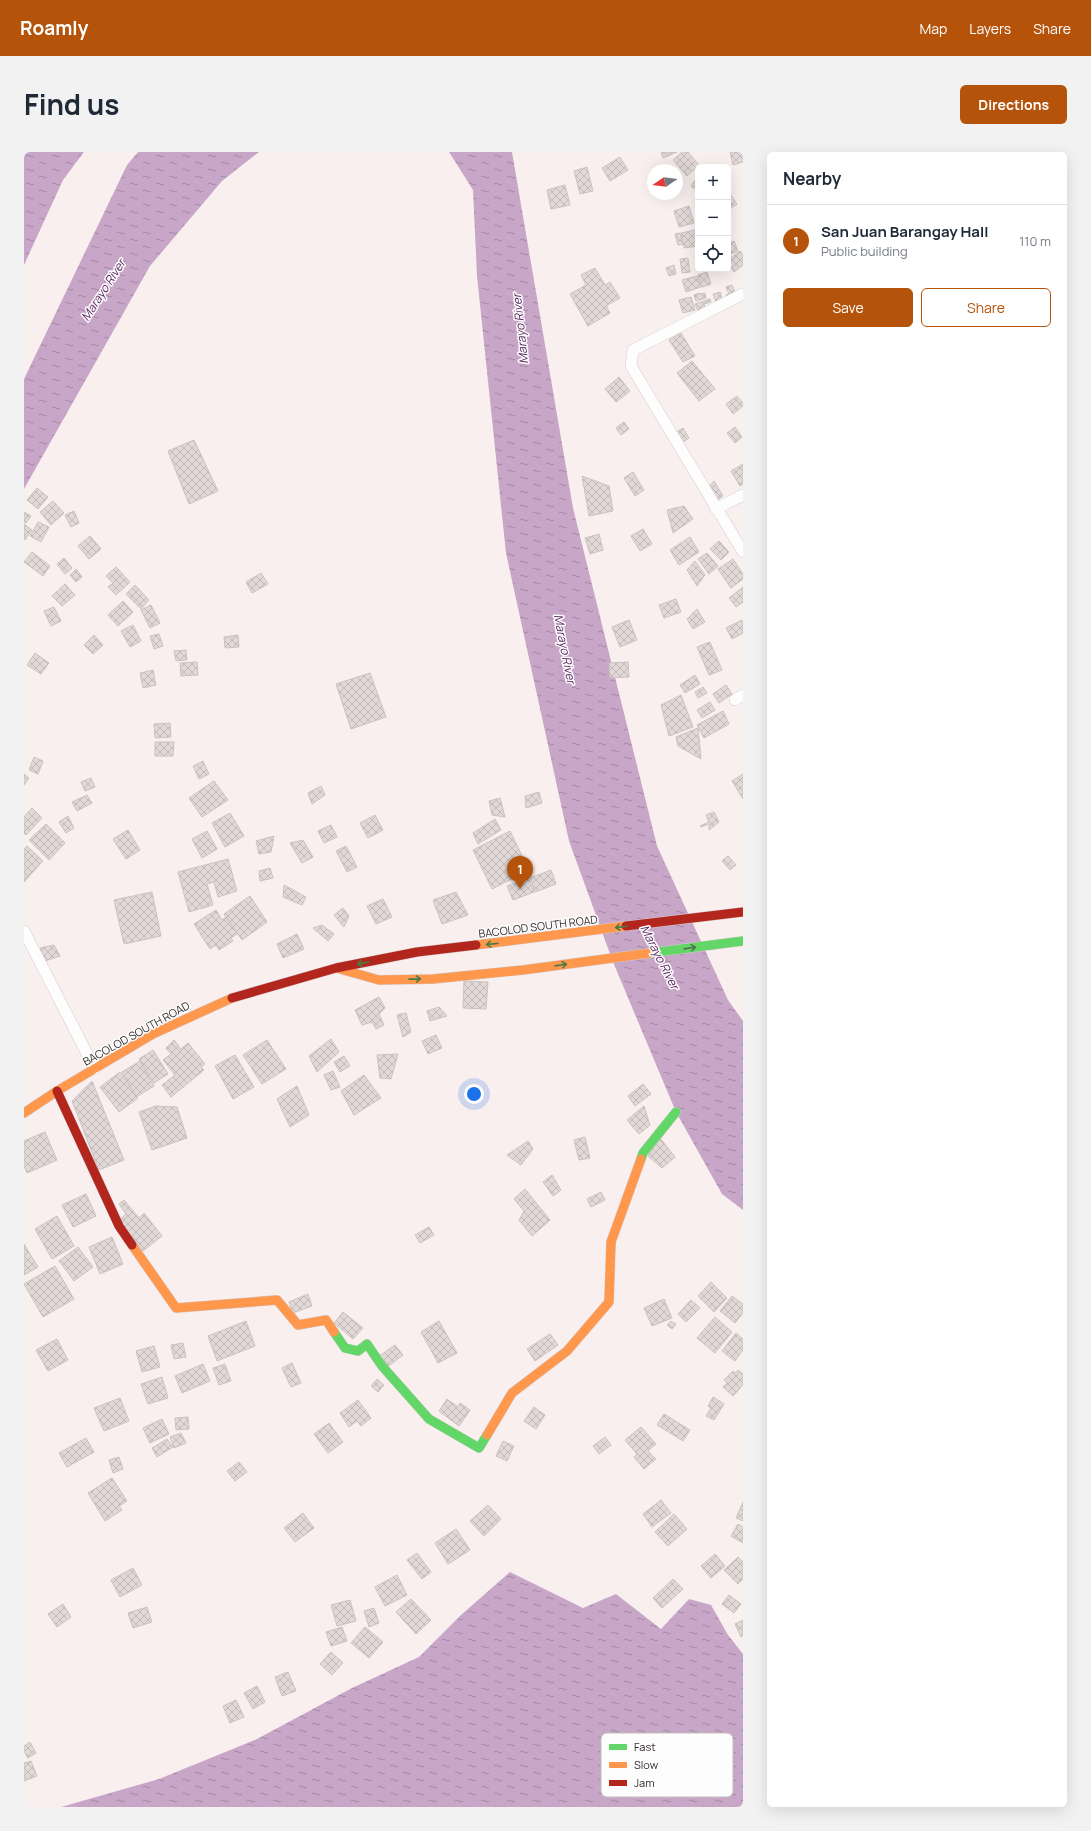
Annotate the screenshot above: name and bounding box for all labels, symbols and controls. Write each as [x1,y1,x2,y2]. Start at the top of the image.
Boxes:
text: Roamly [20,15,88,41]
text: Map [919,19,947,38]
text: Layers [969,19,1011,38]
text: Share [1033,19,1071,38]
text: Find us [24,85,119,123]
button: Directions [960,85,1067,124]
north arrow [647,164,683,200]
map controls [695,164,731,272]
button: + [695,164,731,200]
text: Nearby [783,167,841,190]
button: − [695,200,731,236]
text: San Juan Barangay Hall [821,221,988,242]
text: 1 [793,232,799,250]
text: 110 m [1019,232,1051,250]
button: locate [695,236,731,272]
text: Public building [821,242,908,260]
water label: Marayo River [77,254,130,324]
button: Save [783,288,913,327]
button: Share [921,288,1051,327]
water label: Marayo River [508,291,532,365]
water label: Marayo River [550,613,580,687]
pin: 1 [507,856,533,889]
street label: BACOLOD SOUTH ROAD [478,911,598,941]
water label: Marayo River [636,922,684,994]
one-way arrow [615,923,628,931]
one-way arrow [486,940,499,947]
one-way arrow [683,944,696,952]
one-way arrow [357,959,370,967]
one-way arrow [554,961,567,969]
one-way arrow [408,975,421,983]
street label: BACOLOD SOUTH ROAD [80,997,192,1069]
your location [464,1084,484,1104]
legend [601,1733,733,1797]
text: Fast [634,1739,656,1754]
text: Slow [634,1757,659,1772]
text: Jam [634,1775,655,1790]

